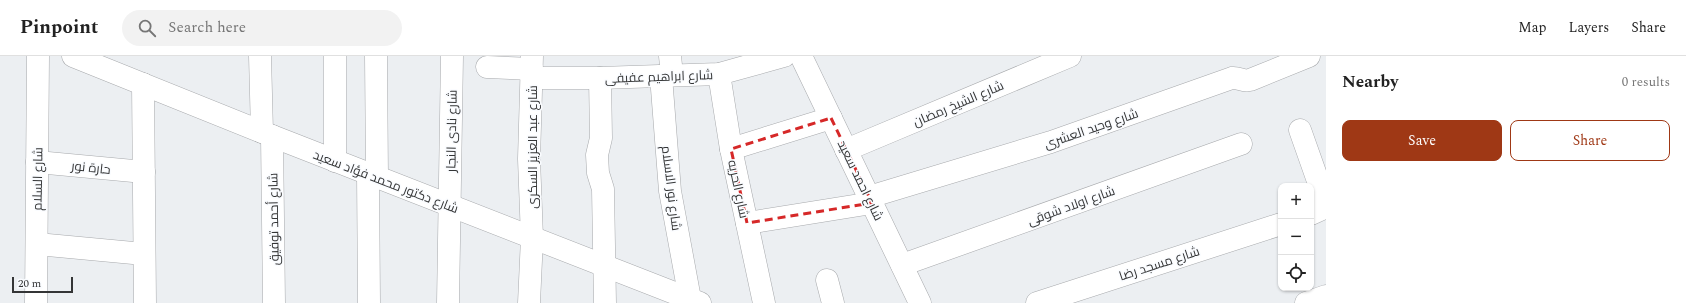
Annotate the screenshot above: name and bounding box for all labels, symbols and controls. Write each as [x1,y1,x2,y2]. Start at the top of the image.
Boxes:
search box [122,10,402,46]
text: Pinpoint [20,13,98,42]
text: Search here [168,16,246,39]
icon: search [136,17,158,39]
text: Map [1518,17,1547,38]
text: Layers [1569,17,1609,38]
text: Share [1631,17,1666,38]
street label: شارع ابراهيم عفيفى [605,65,714,89]
text: Nearby [1342,69,1398,95]
text: 0 results [1622,72,1670,92]
street label: شارع الشيخ رمضان [910,76,1007,132]
street label: شارع عبد العزيز السكرى [523,85,543,209]
street label: شارع نادى النجار [441,89,463,174]
street label: شارع وحيد العشرى [1041,103,1141,154]
button: Save [1342,120,1502,161]
button: Share [1510,120,1670,161]
street label: شارع احمد سعيد [832,137,888,224]
street label: شارع نور الاسلام [656,144,686,232]
street label: شارع دكتور محمد فؤاد سعيد [310,145,461,219]
street label: شارع السلام [27,147,49,211]
street label: حارة نور [69,156,112,180]
street label: شارع الحريه [722,158,754,220]
street label: شارع أحمد توفيق [263,173,285,265]
street label: شارع اولاد شوقى [1025,181,1118,231]
map controls [1278,183,1314,291]
button: + [1278,183,1314,219]
button: − [1278,219,1314,255]
street label: شارع مسجد رضا [1116,241,1202,286]
button: locate [1278,255,1314,291]
scale bar [12,275,73,294]
text: 20 m [18,275,41,292]

